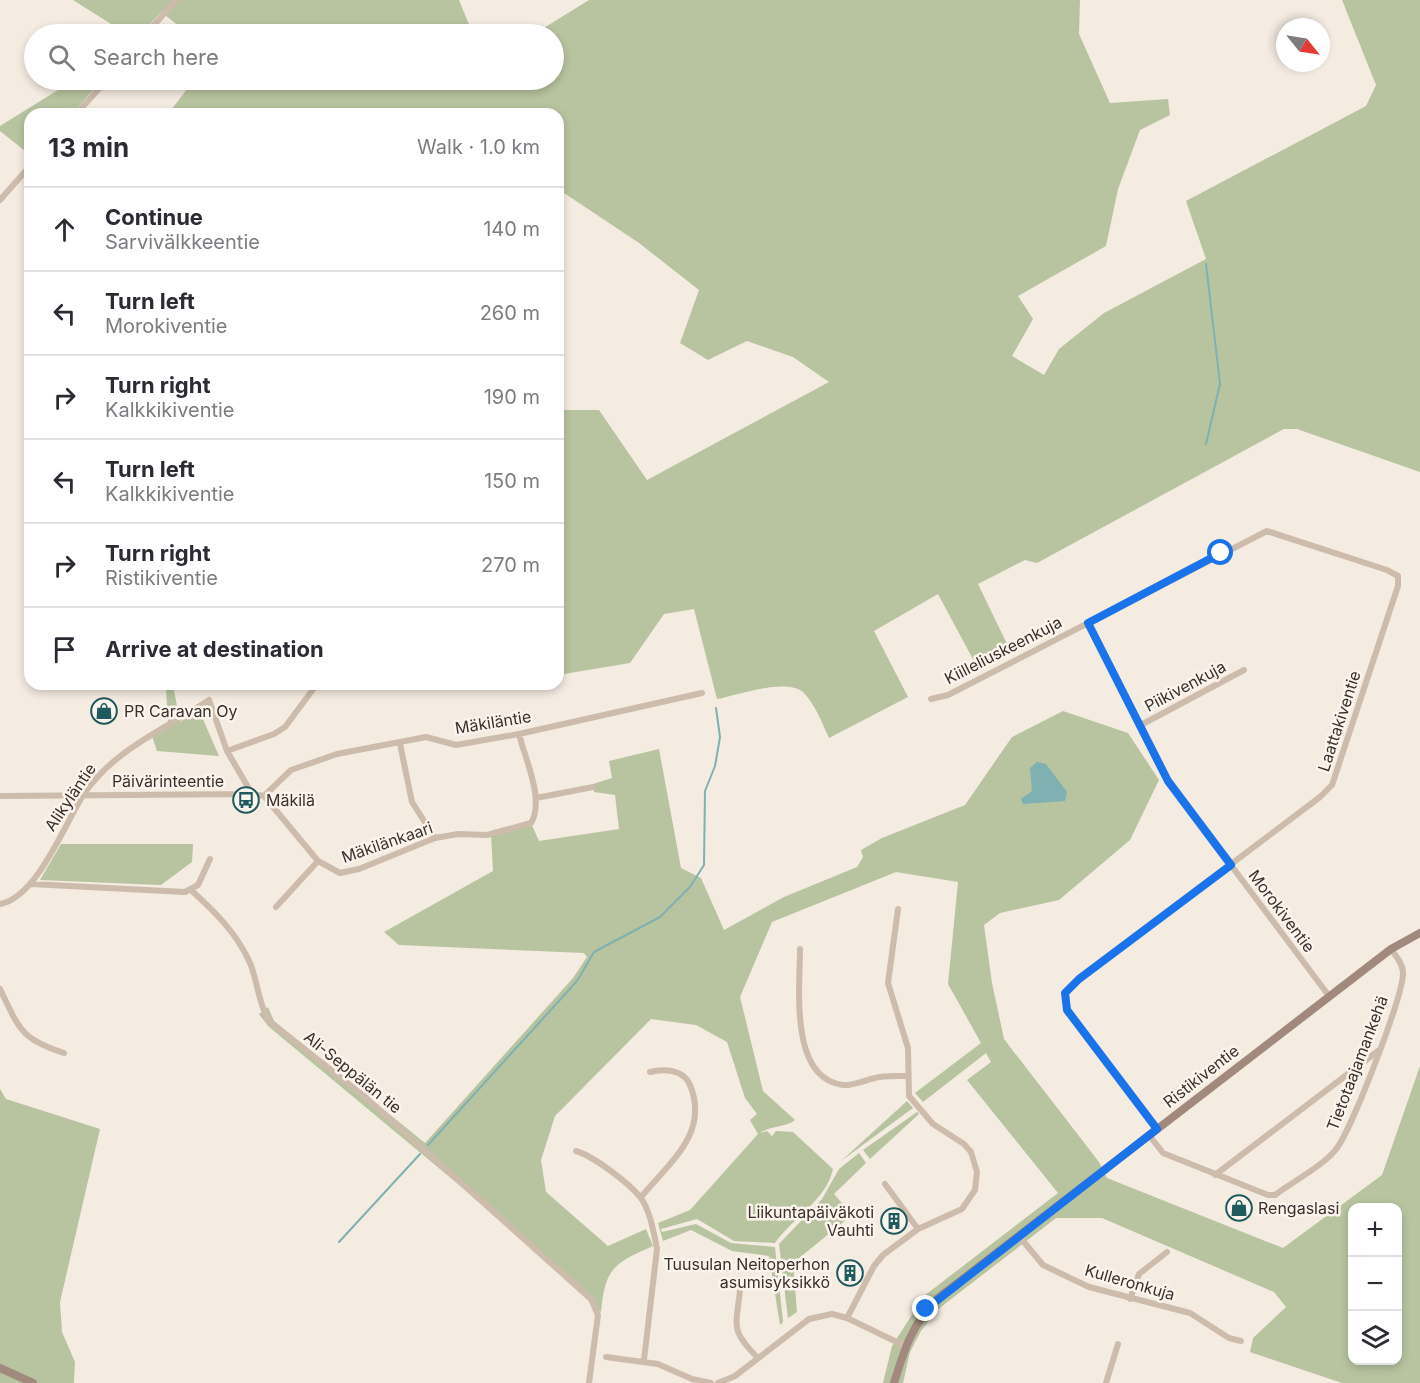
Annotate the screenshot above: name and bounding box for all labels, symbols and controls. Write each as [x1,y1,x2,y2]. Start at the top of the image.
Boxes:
north arrow [1276,18,1330,72]
search box [24,24,564,90]
icon: search [45,41,78,74]
text: Search here [93,44,219,70]
text: 13 min [48,132,129,163]
text: Walk · 1.0 km [417,135,540,159]
text: Continue [105,204,203,230]
icon: ahead [48,213,81,246]
text: 140 m [483,217,540,241]
text: Sarvivälkkeentie [105,230,260,254]
text: Turn left [105,288,195,314]
icon: left [48,297,81,330]
text: 260 m [480,301,540,325]
text: Morokiventie [105,314,227,338]
text: Turn right [105,372,211,398]
icon: right [48,381,81,414]
text: 190 m [484,385,540,409]
text: Kalkkikiventie [105,398,235,422]
text: Turn left [105,456,195,482]
icon: left [48,465,81,498]
text: 150 m [484,469,540,493]
text: Kalkkikiventie [105,482,235,506]
route start [1207,539,1233,565]
text: Turn right [105,540,211,566]
icon: right [48,549,81,582]
text: 270 m [481,553,540,577]
text: Ristikiventie [105,566,218,590]
street label: Kiilleliuskeenkuja [941,612,1065,688]
icon: arrive [48,633,81,666]
text: Arrive at destination [105,636,324,662]
street label: Piikivenkuja [1141,656,1229,716]
street label: Laattakiventie [1313,668,1365,774]
shop icon: PR Caravan Oy [89,696,119,726]
place label: PR Caravan Oy [124,701,238,721]
street label: Mäkiläntie [453,706,533,738]
street label: Alikyläntie [40,759,100,835]
street label: Päivärinteentie [112,771,224,791]
bus stop icon: Mäkilä [231,785,261,815]
place label: Mäkilä [266,790,315,810]
street label: Mäkilänkaari [339,817,435,867]
street label: Morokiventie [1245,866,1319,956]
street label: Tietotaajamankehä [1322,993,1392,1133]
street label: Ali-Seppälän tie [300,1027,406,1117]
street label: Ristikiventie [1159,1040,1243,1112]
shop icon: Rengaslasi [1224,1193,1254,1223]
place label: Rengaslasi [1258,1198,1339,1218]
place label: Liikuntapäiväkoti Vauhti [747,1202,874,1240]
map controls [1348,1203,1402,1365]
button: + [1348,1203,1402,1257]
building icon: Liikuntapäiväkoti Vauhti [879,1206,909,1236]
place label: Tuusulan Neitoperhon asumisyksikkö [663,1254,830,1292]
button: − [1348,1257,1402,1311]
building icon: Tuusulan Neitoperhon asumisyksikkö [835,1258,865,1288]
street label: Kulleronkuja [1083,1260,1177,1304]
route end [912,1295,938,1321]
button: layers [1348,1311,1402,1365]

